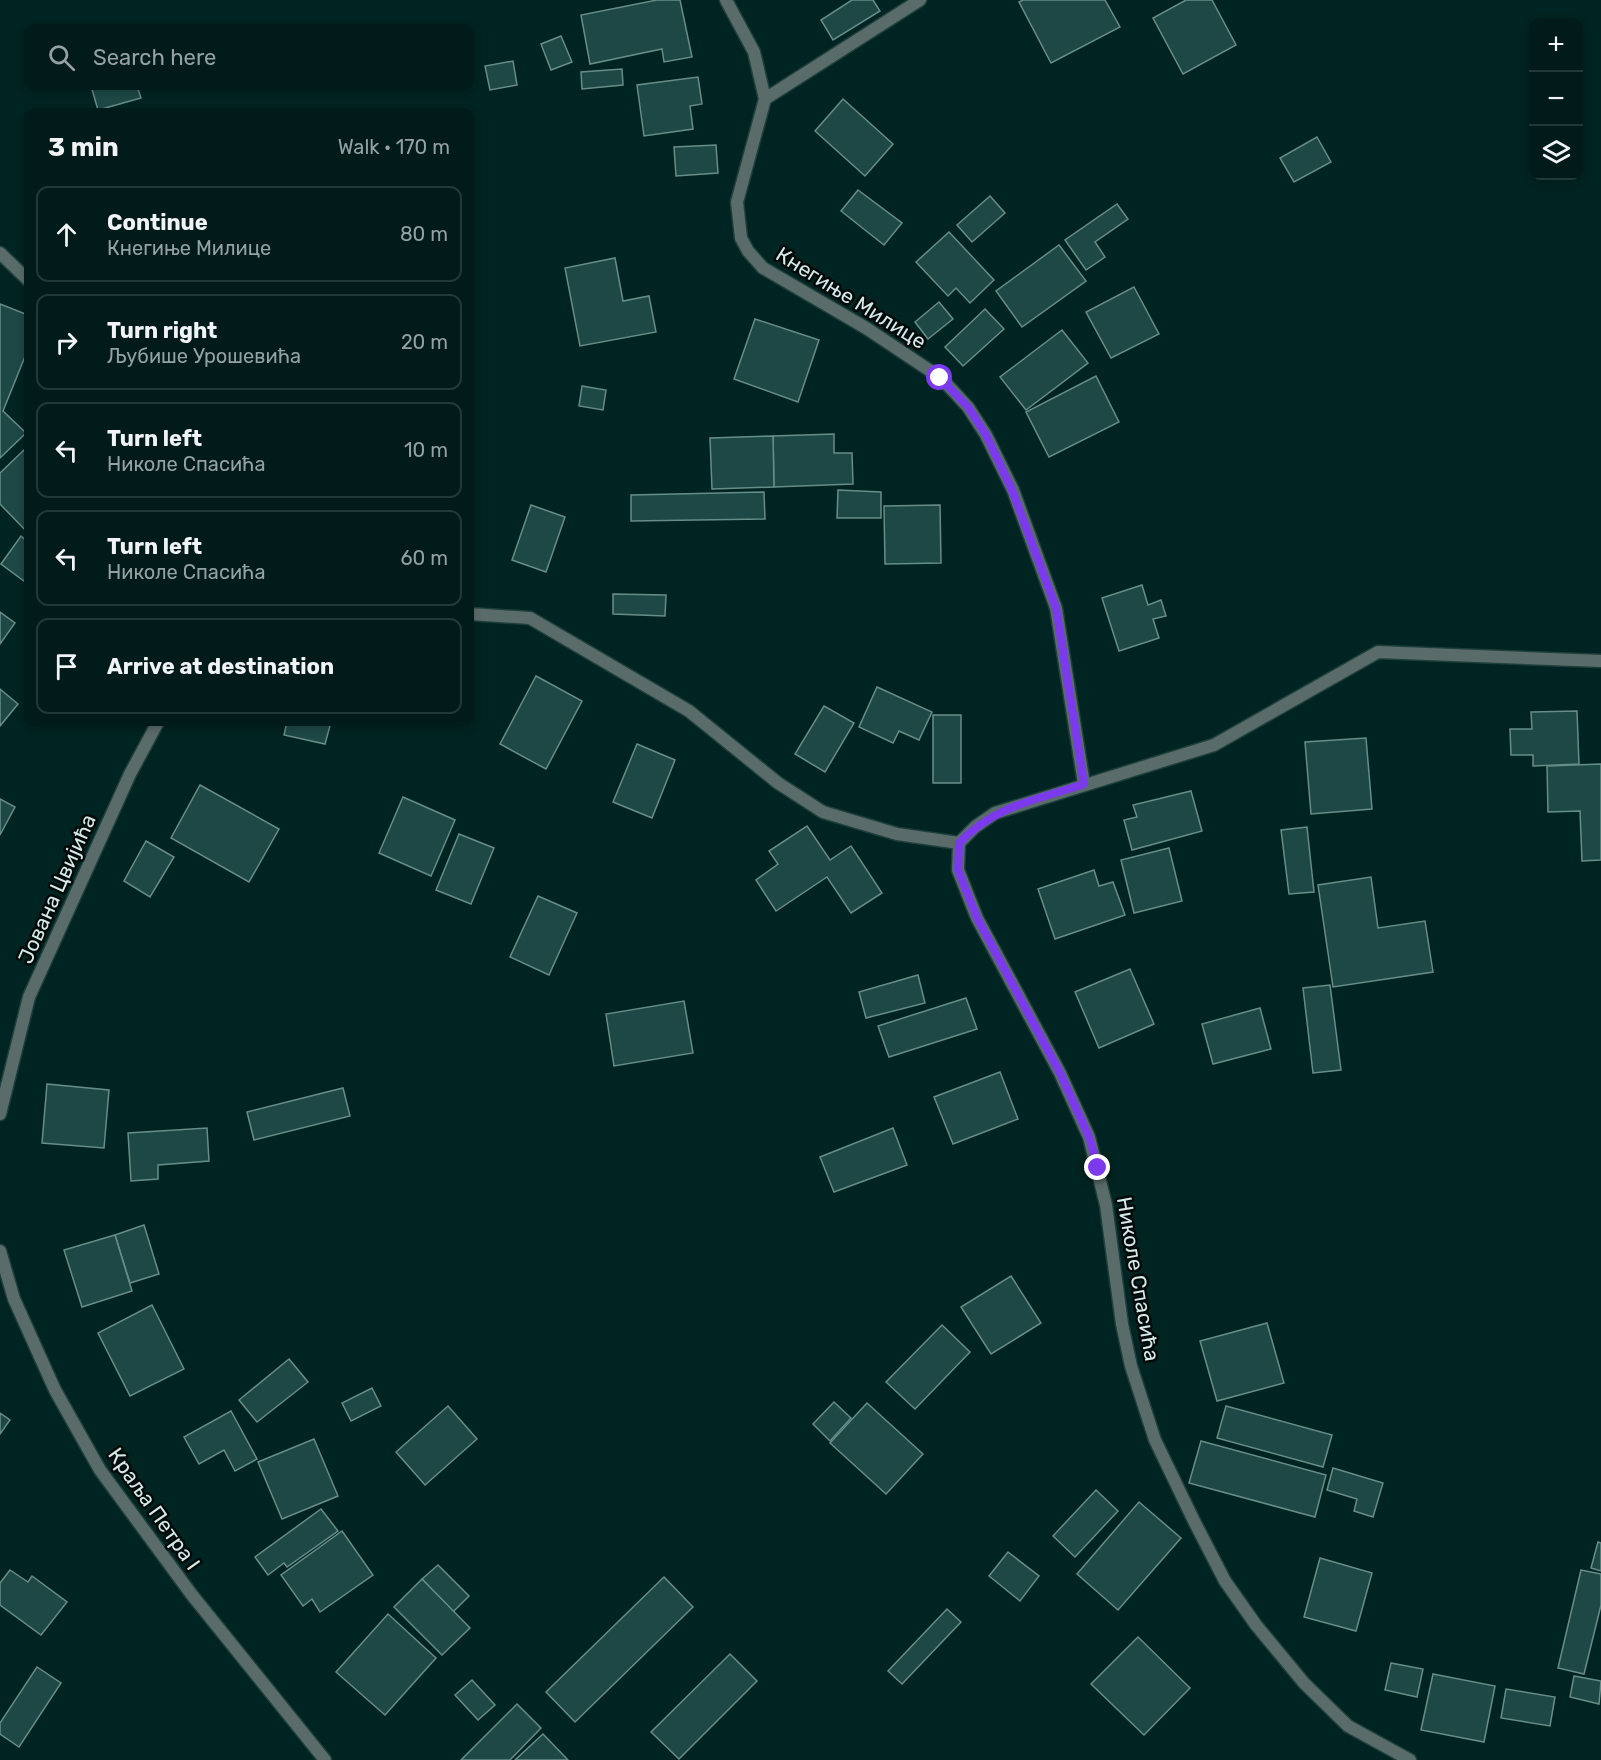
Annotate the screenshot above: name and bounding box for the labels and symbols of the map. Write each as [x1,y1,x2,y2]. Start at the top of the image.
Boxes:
street label: Кнегиње Милице [771,241,931,354]
route start [926,364,952,390]
street label: Јована Цвијића [12,810,101,967]
route end [1084,1154,1110,1180]
street label: Николе Спасића [1112,1195,1165,1363]
street label: Краља Петра I [103,1443,206,1575]

